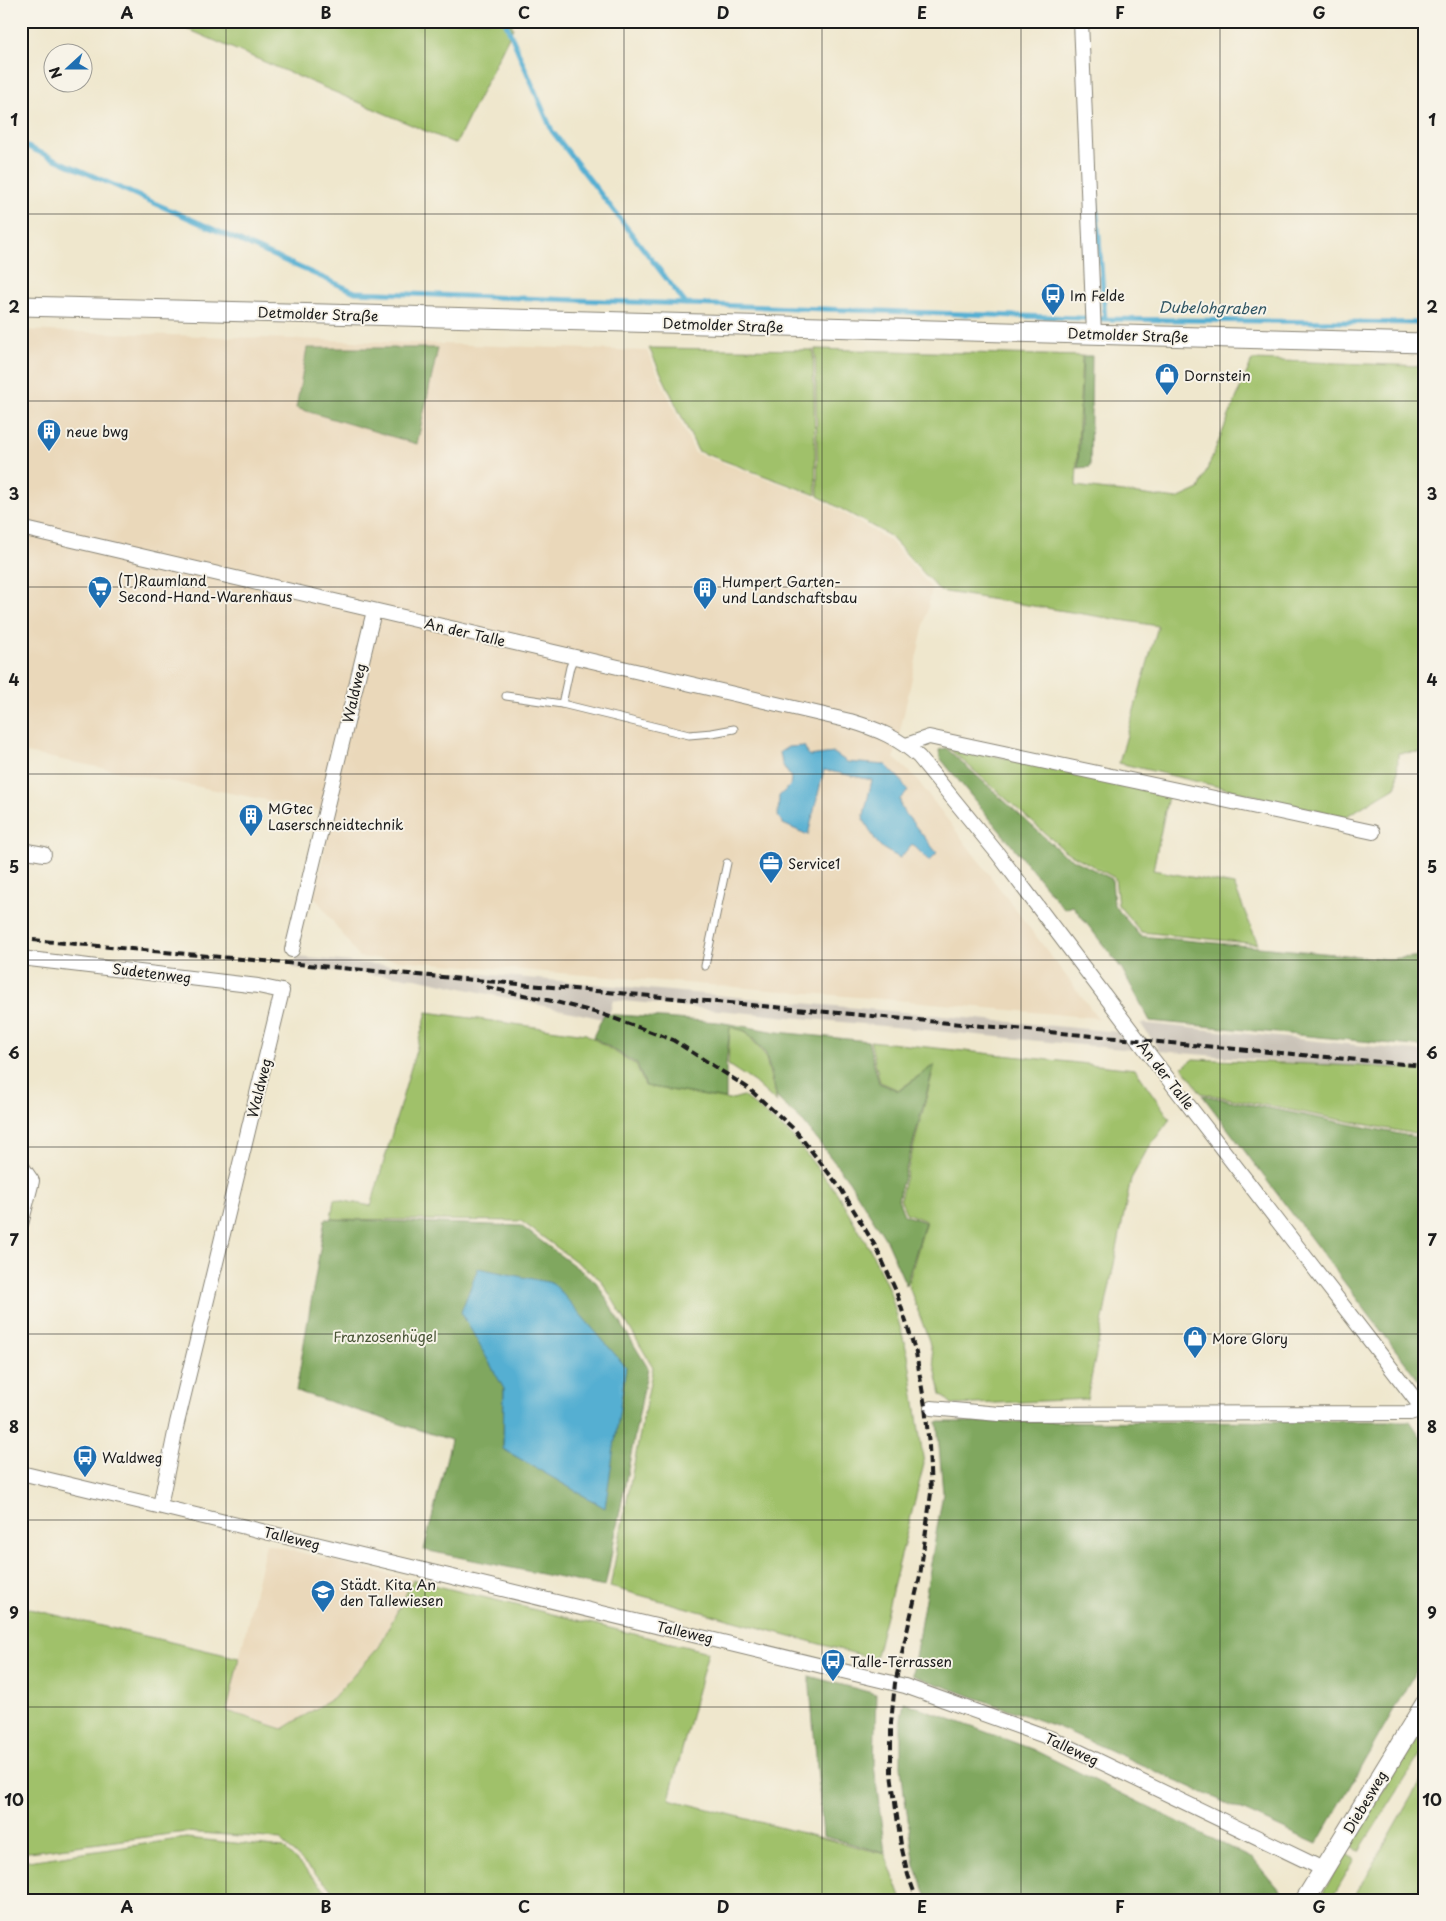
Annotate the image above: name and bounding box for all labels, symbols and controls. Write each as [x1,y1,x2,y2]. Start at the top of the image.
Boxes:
text: A [121,0,134,24]
text: B [321,0,332,24]
text: C [518,0,530,24]
text: D [717,0,729,24]
text: E [917,0,927,24]
text: F [1115,0,1125,24]
text: G [1312,0,1326,24]
north arrow [42,42,92,92]
text: N [44,64,67,82]
text: 1 [10,107,18,131]
text: 1 [1428,107,1436,131]
bus stop icon: Im Felde [1040,282,1066,316]
place label: Im Felde [1070,285,1125,306]
text: 2 [8,294,20,318]
text: 2 [1426,294,1438,318]
water label: Dubelohgraben [1158,295,1267,319]
street label: Detmolder Straße [257,301,379,327]
street label: Detmolder Straße [662,312,784,338]
street label: Detmolder Straße [1067,322,1189,348]
shop icon: Dornstein [1154,362,1180,396]
place label: Dornstein [1184,365,1251,386]
building icon: neue bwg [36,418,62,452]
place label: neue bwg [66,421,128,442]
text: 3 [9,481,19,505]
text: 3 [1427,481,1437,505]
place label: (T)Raumland Second-Hand-Warenhaus [118,570,292,607]
place label: Humpert Garten- und Landschaftsbau [722,571,857,608]
supermarket icon: (T)Raumland Second-Hand-Warenhaus [87,575,113,609]
building icon: Humpert Garten- und Landschaftsbau [692,576,718,610]
street label: An der Talle [422,612,508,652]
street label: Waldweg [337,661,371,725]
text: 4 [9,667,20,691]
text: 4 [1427,667,1438,691]
place label: MGtec Laserschneidtechnik [268,798,404,835]
building icon: MGtec Laserschneidtechnik [238,803,264,837]
office icon: Service1 [758,850,784,884]
place label: Service1 [788,853,840,874]
text: 5 [9,854,19,878]
text: 5 [1427,854,1437,878]
street label: Sudetenweg [111,958,193,988]
street label: An der Talle [1132,1036,1200,1114]
text: 6 [8,1040,20,1064]
text: 6 [1426,1040,1438,1064]
street label: Waldweg [241,1056,277,1120]
text: 7 [9,1227,19,1251]
text: 7 [1427,1227,1437,1251]
shop icon: More Glory [1182,1325,1208,1359]
park label: Franzosenhügel [333,1326,437,1347]
place label: More Glory [1212,1328,1288,1349]
text: 8 [9,1414,19,1438]
text: 8 [1427,1414,1437,1438]
bus stop icon: Waldweg [72,1444,98,1478]
place label: Waldweg [102,1447,163,1468]
street label: Talleweg [262,1521,322,1555]
place label: Städt. Kita An den Tallewiesen [340,1574,443,1611]
school or university icon: Städt. Kita An den Tallewiesen [310,1579,336,1613]
text: 9 [9,1600,19,1624]
text: 9 [1427,1600,1437,1624]
street label: Talleweg [655,1615,715,1649]
bus stop icon: Talle-Terrassen [820,1648,846,1682]
place label: Talle-Terrassen [850,1651,952,1672]
street label: Talleweg [1042,1727,1102,1771]
street label: Diebesweg [1338,1766,1392,1838]
text: 10 [4,1787,24,1811]
text: 10 [1422,1787,1442,1811]
text: A [121,1894,134,1918]
text: B [321,1894,332,1918]
text: C [518,1894,530,1918]
text: D [717,1894,729,1918]
text: E [917,1894,927,1918]
text: F [1115,1894,1125,1918]
text: G [1312,1894,1326,1918]

